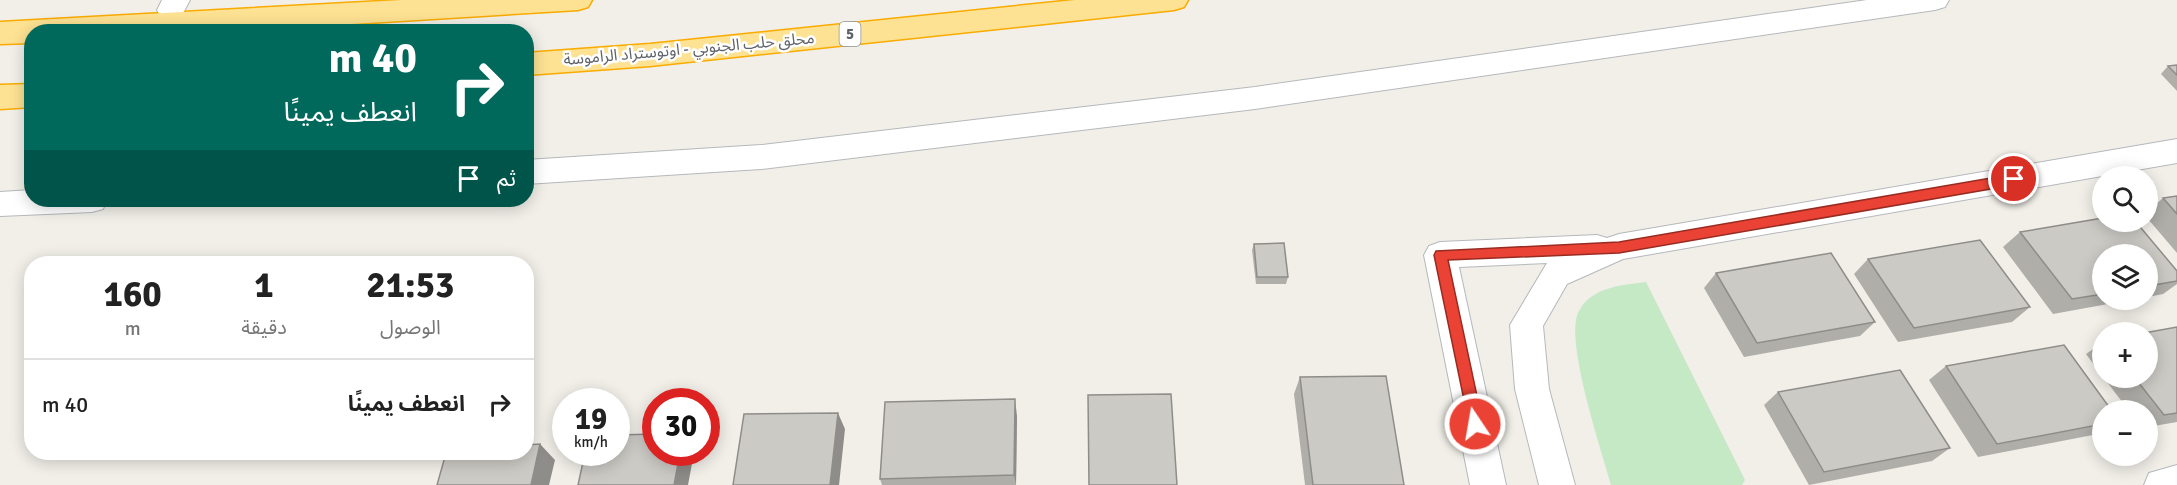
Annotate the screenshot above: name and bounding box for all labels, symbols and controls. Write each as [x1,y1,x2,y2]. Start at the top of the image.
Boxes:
road number: 5 [840,22,860,46]
street label: محلق حلب الجنوبي - اوتوستراد الراموسة [563,28,815,72]
text: 40 m [328,33,417,84]
icon: right [438,48,516,126]
text: انعطف يمينًا [284,96,417,129]
pin [1988,153,2039,204]
icon: arrive [452,162,485,195]
icon: arrive [1997,162,2030,195]
text: ثم [497,165,516,192]
map controls [2092,166,2158,466]
button: search [2092,166,2158,232]
button: layers [2092,244,2158,310]
text: 1 [254,263,274,308]
text: 21:53 [366,263,455,308]
text: 160 [103,272,162,317]
text: دقيقة [241,315,287,340]
text: الوصول [380,315,441,340]
text: m [125,316,141,341]
button: + [2092,322,2158,388]
icon: right [483,388,516,421]
speed limit sign: 30 [642,388,720,466]
text: انعطف يمينًا [348,390,465,417]
text: 40 m [42,391,88,418]
position arrow [1443,392,1507,456]
button: − [2092,400,2158,466]
text: 19 [575,401,607,438]
text: km/h [574,433,608,451]

